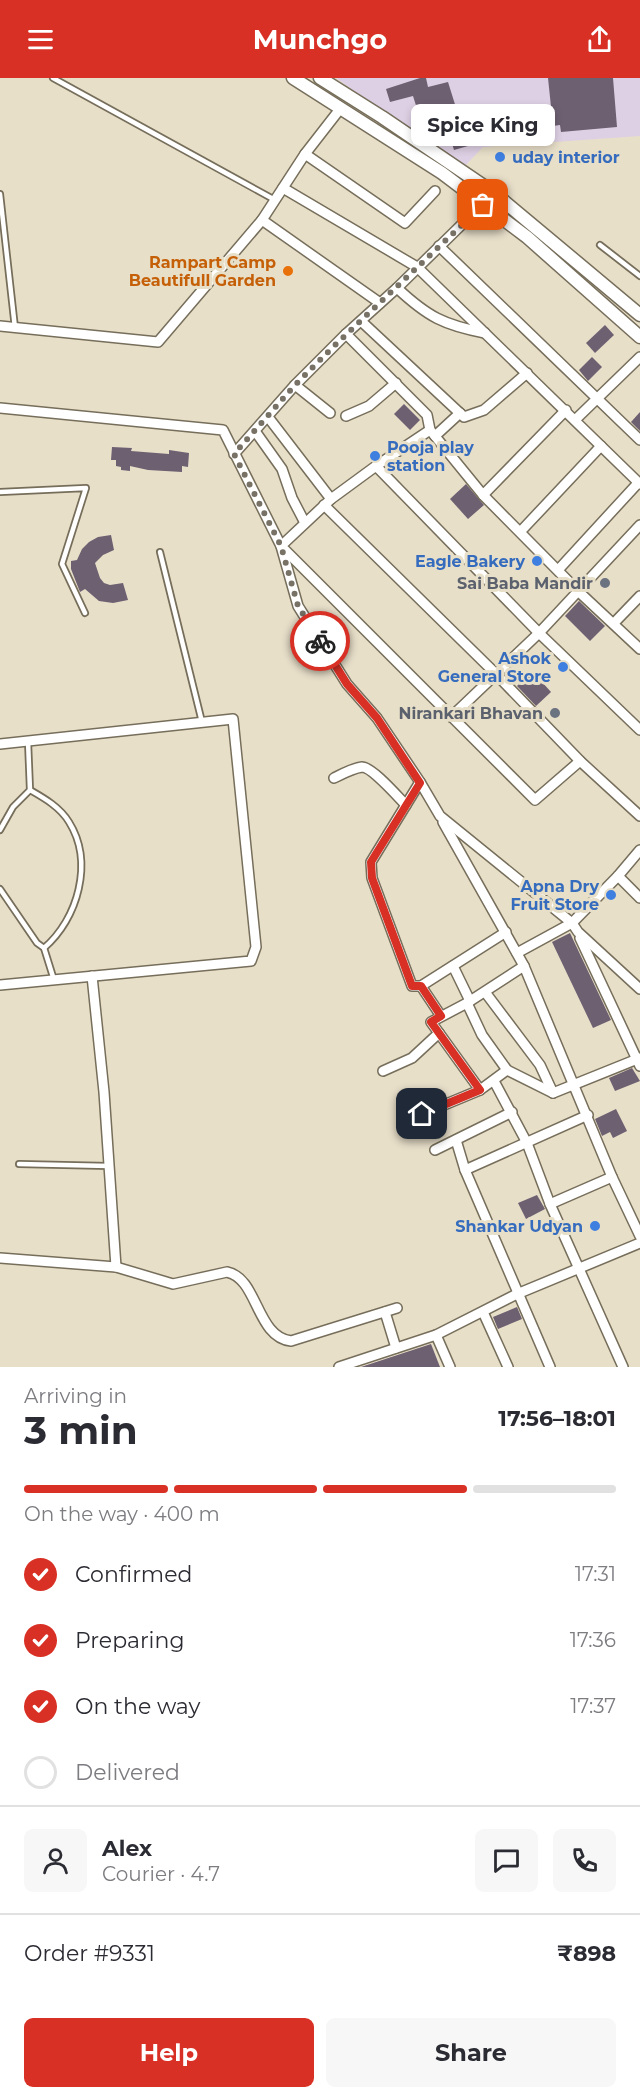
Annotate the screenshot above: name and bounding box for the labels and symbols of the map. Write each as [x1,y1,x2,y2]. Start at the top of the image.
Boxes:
callout: Spice King [411,103,555,145]
place label: uday interior [512,148,620,167]
marker: uday interior [493,150,507,164]
pin [457,179,508,230]
place label: Rampart Camp Beautifull Garden [129,253,276,290]
marker: Rampart Camp Beautifull Garden [281,264,295,278]
place label: Pooja play station [387,438,474,475]
marker: Pooja play station [368,449,382,463]
place label: Eagle Bakery [415,552,525,571]
marker: Eagle Bakery [530,554,544,568]
place label: Sai Baba Mandir [457,574,593,593]
marker: Sai Baba Mandir [598,576,612,590]
courier [290,611,350,671]
place label: Ashok General Store [438,649,552,686]
marker: Ashok General Store [556,660,570,674]
place label: Nirankari Bhavan [399,704,543,723]
marker: Nirankari Bhavan [548,706,562,720]
place label: Apna Dry Fruit Store [511,877,599,914]
marker: Apna Dry Fruit Store [604,888,618,902]
pin [396,1088,447,1139]
place label: Shankar Udyan [455,1217,583,1236]
marker: Shankar Udyan [588,1219,602,1233]

